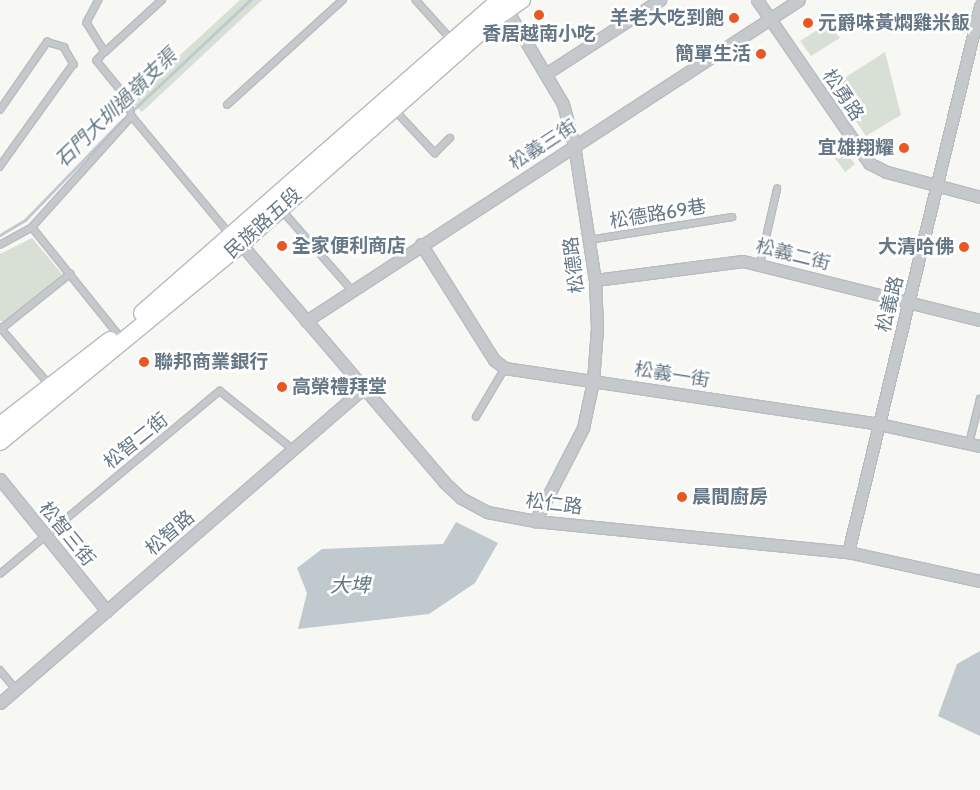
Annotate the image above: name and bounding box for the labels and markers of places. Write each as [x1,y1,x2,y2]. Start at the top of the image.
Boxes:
place label: 羊老大吃到飽 [610,7,724,29]
marker: 香居越南小吃 [533,9,545,21]
marker: 羊老大吃到飽 [728,12,740,24]
place label: 元爵味黃燜雞米飯 [818,12,970,34]
marker: 元爵味黃燜雞米飯 [802,17,814,29]
place label: 香居越南小吃 [482,23,596,45]
place label: 簡單生活 [675,43,751,65]
marker: 簡單生活 [755,48,767,60]
place label: 宜雄翔耀 [818,137,894,159]
marker: 宜雄翔耀 [898,142,910,154]
place label: 全家便利商店 [292,235,406,257]
place label: 大清哈佛 [878,236,954,258]
marker: 全家便利商店 [276,240,288,252]
marker: 大清哈佛 [958,241,970,253]
place label: 聯邦商業銀行 [154,351,268,373]
marker: 聯邦商業銀行 [138,356,150,368]
place label: 高榮禮拜堂 [292,376,387,398]
marker: 高榮禮拜堂 [276,381,288,393]
place label: 晨間廚房 [692,486,768,508]
marker: 晨間廚房 [676,491,688,503]

